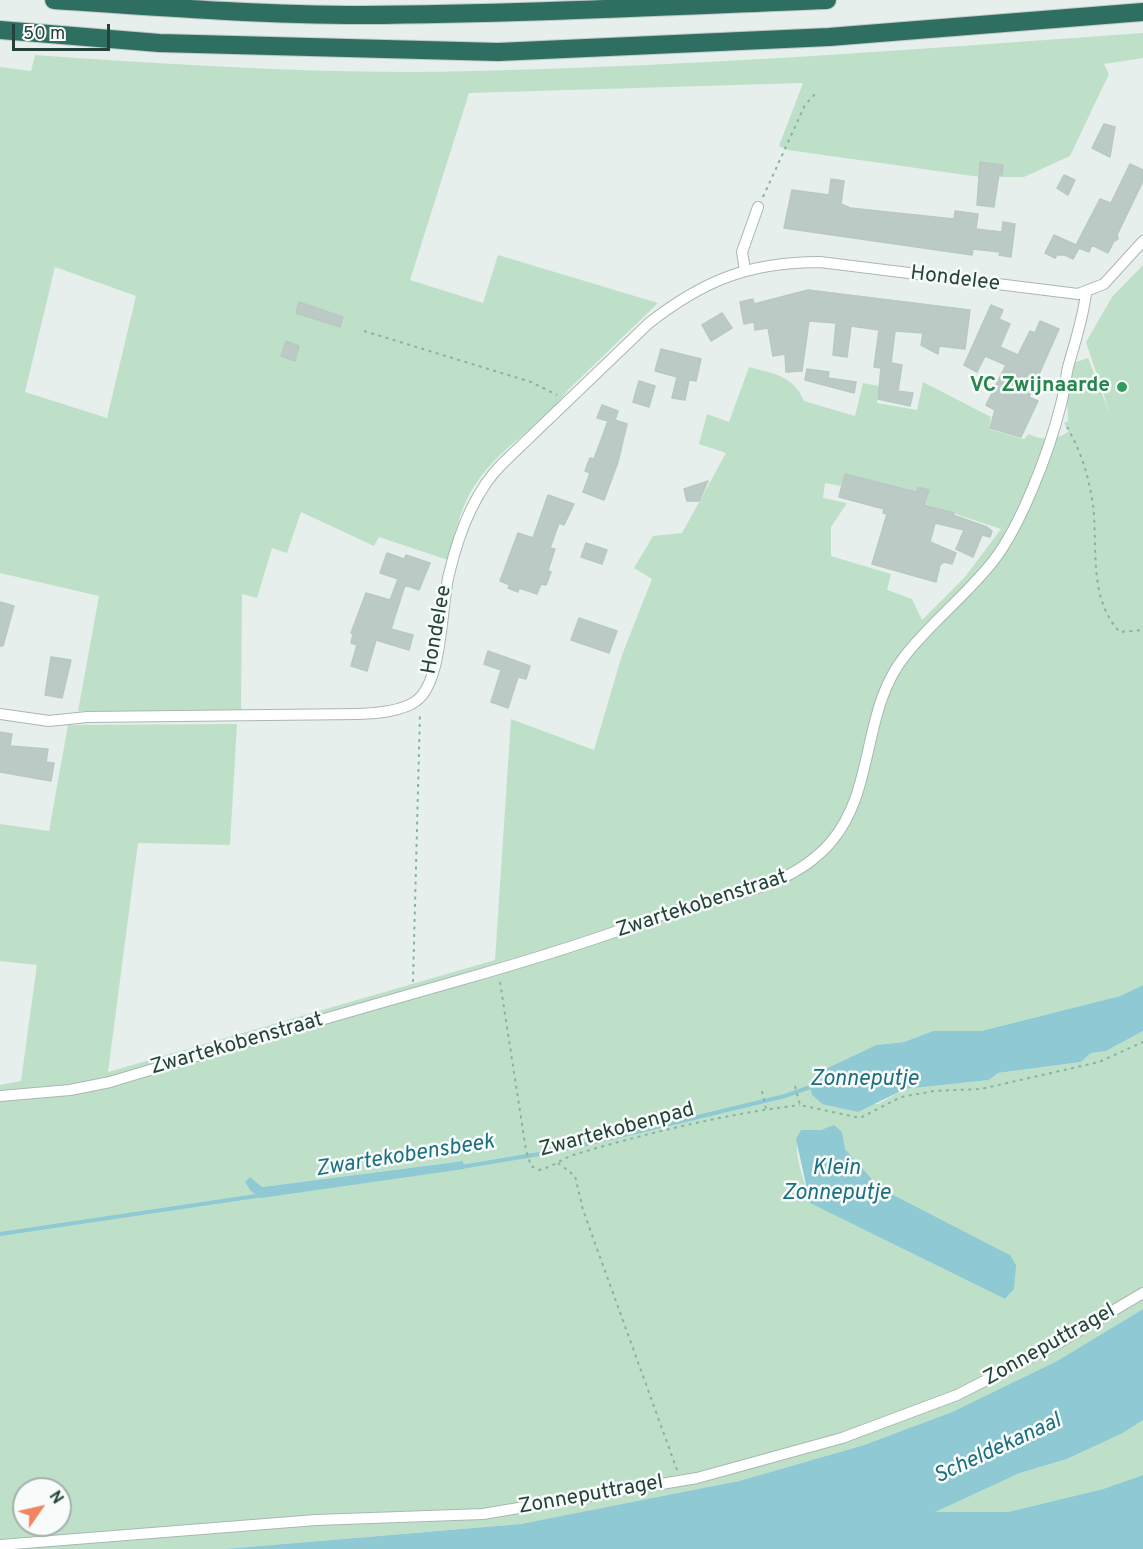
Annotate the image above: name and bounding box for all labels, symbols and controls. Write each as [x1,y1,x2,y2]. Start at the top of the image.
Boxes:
scale bar [15,12,112,50]
text: 50 m [23,23,65,46]
street label: Hondelee [909,262,1001,298]
place label: VC Zwijnaarde [970,374,1110,400]
marker: VC Zwijnaarde [1115,380,1129,394]
street label: Hondelee [418,583,458,677]
street label: Zwartekobenstraat [613,865,791,945]
street label: Zwartekobenstraat [148,1008,326,1082]
water label: Zonneputje [810,1068,918,1094]
street label: Zwartekobenpad [537,1098,697,1164]
water label: Zwartekobensbeek [314,1130,496,1184]
water label: Klein Zonneputje [782,1157,890,1208]
street label: Zonneputtragel [980,1299,1120,1393]
water label: Scheldekanaal [930,1409,1066,1491]
street label: Zonneputtragel [517,1471,665,1521]
north arrow [12,1477,72,1537]
text: N [44,1488,67,1508]

